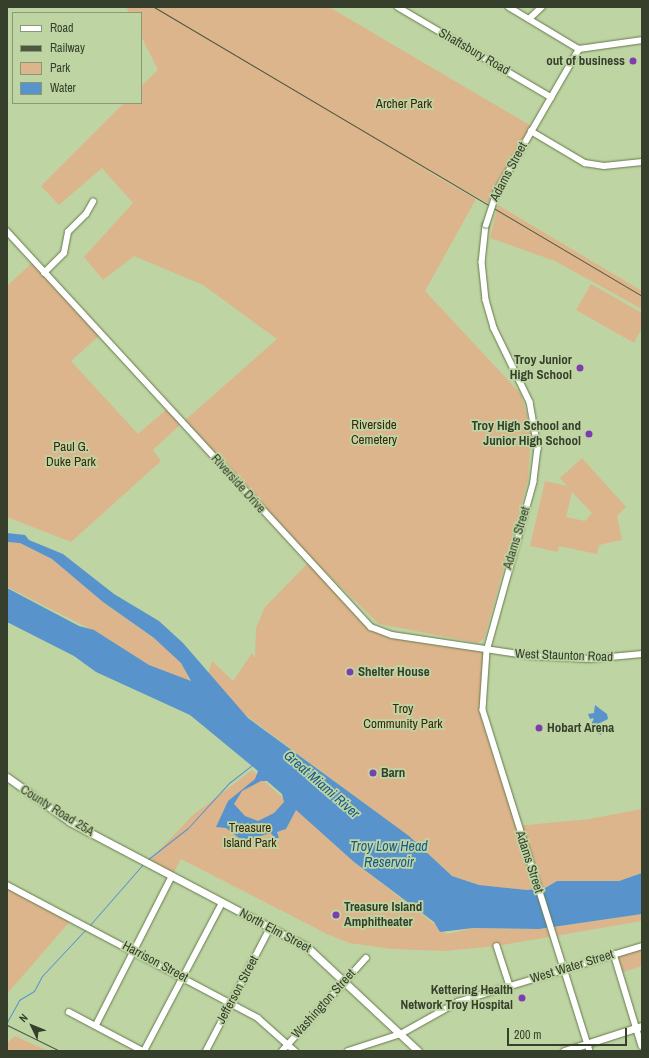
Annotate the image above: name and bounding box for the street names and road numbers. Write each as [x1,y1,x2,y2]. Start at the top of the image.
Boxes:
street label: Shaftsbury Road [436,25,512,79]
street label: Adams Street [487,140,531,204]
street label: Riverside Drive [207,451,269,517]
street label: Adams Street [500,505,534,571]
street label: West Staunton Road [515,646,613,666]
street label: County Road 25A [17,782,97,840]
street label: Adams Street [512,829,546,895]
street label: North Elm Street [237,906,313,956]
street label: Harrison Street [119,938,191,986]
street label: West Water Street [528,947,616,987]
street label: Jefferson Street [213,953,263,1027]
street label: Washington Street [289,966,359,1042]

